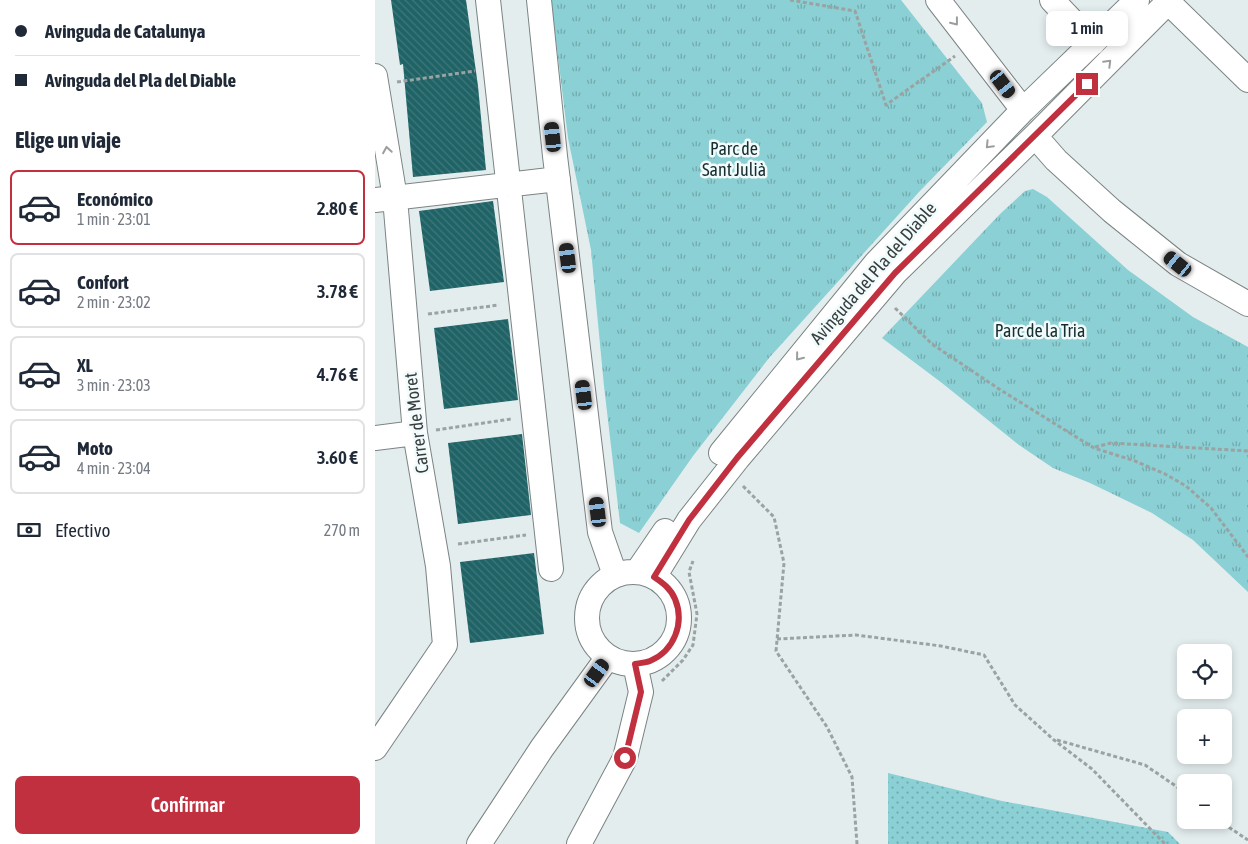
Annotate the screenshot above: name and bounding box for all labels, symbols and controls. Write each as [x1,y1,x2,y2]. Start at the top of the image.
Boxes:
callout: 1 min [1046,12,1128,46]
one-way arrow [949,16,958,26]
text: 1 min [1071,19,1103,37]
text: Avinguda de Catalunya [45,20,205,42]
one-way arrow [1102,59,1111,68]
car [987,68,1018,100]
text: Avinguda del Pla del Diable [45,69,236,91]
route end [1076,73,1098,95]
car [543,121,562,153]
text: Elige un viaje [15,127,121,153]
park label: Parc de Sant Julià [702,138,766,180]
one-way arrow [986,139,995,148]
one-way arrow [383,146,393,155]
icon: car [17,185,62,230]
text: Económico [77,188,153,210]
text: 2.80 € [317,197,358,219]
street label: Avinguda del Pla del Diable [806,198,940,348]
text: 1 min · 23:01 [77,210,151,228]
car [558,242,577,274]
car [1161,249,1194,279]
icon: car [17,268,62,313]
text: Confort [77,271,129,293]
text: 3.78 € [317,280,358,302]
text: 2 min · 23:02 [77,293,151,311]
park label: Parc de la Tria [995,320,1085,341]
icon: car [17,351,62,396]
one-way arrow [797,351,805,360]
text: XL [77,354,93,376]
text: 4.76 € [317,363,358,385]
street label: Carrer de Moret [399,371,433,475]
text: 3 min · 23:03 [77,376,151,394]
car [574,379,593,411]
icon: car [17,434,62,479]
text: Moto [77,437,113,459]
text: 3.60 € [317,446,358,468]
text: 4 min · 23:04 [77,459,151,477]
car [588,496,607,528]
icon: cash [15,516,43,544]
text: Efectivo [55,519,110,541]
text: 270 m [324,521,360,539]
map controls [1177,644,1232,829]
button: locate [1177,644,1232,699]
car [582,656,611,690]
button: + [1177,709,1232,764]
route start [614,747,636,769]
button: − [1177,774,1232,829]
button: Confirmar [15,776,360,834]

